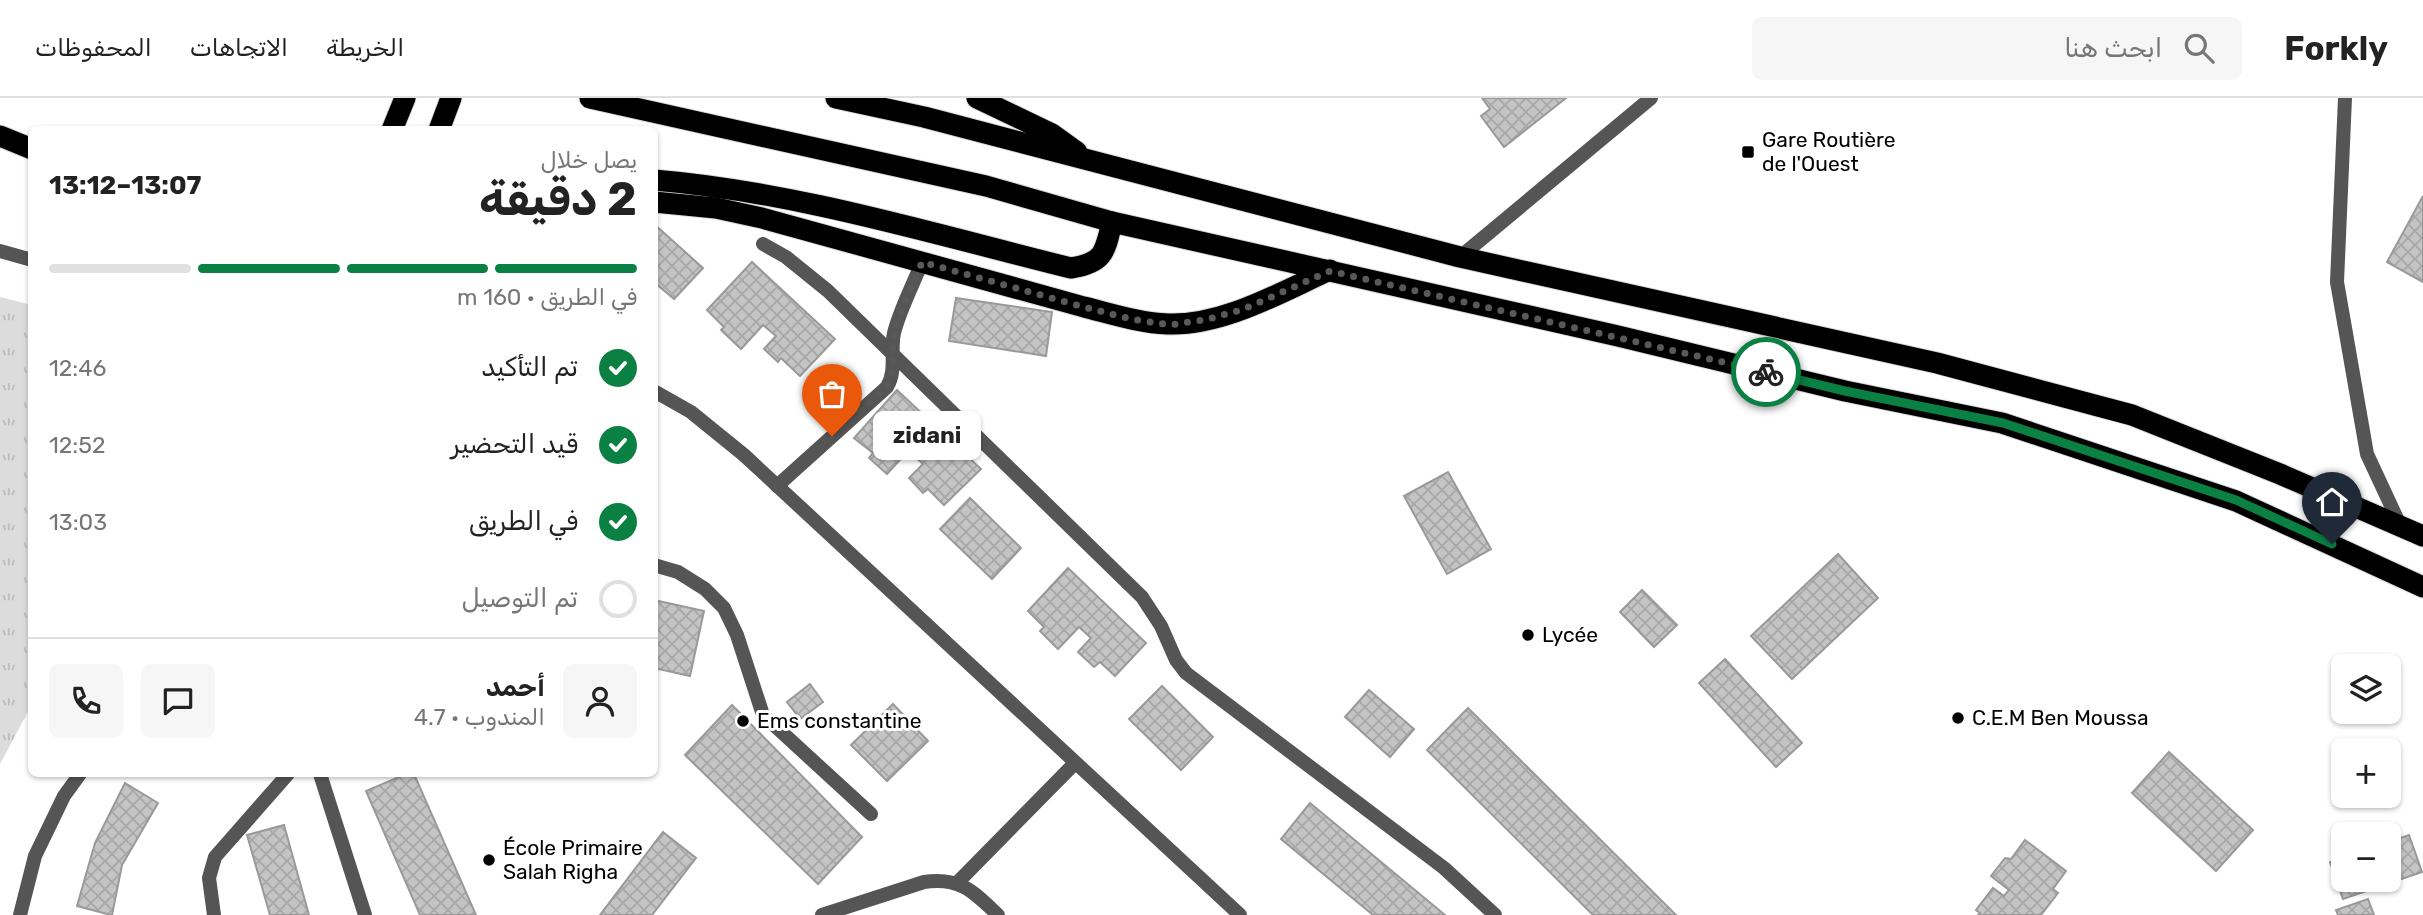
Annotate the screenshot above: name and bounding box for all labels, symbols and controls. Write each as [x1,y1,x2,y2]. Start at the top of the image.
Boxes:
search box [1752,17,2242,80]
icon: search [2180,29,2218,67]
text: Forkly [2284,29,2388,68]
text: ابحث هنا [2064,33,2162,64]
text: المحفوظات [35,34,152,62]
text: الاتجاهات [190,34,288,62]
text: الخريطة [326,34,404,62]
place label: Gare Routière de l'Ouest [1762,127,1895,176]
marker: Gare Routière de l'Ouest [1740,144,1756,160]
text: يصل خلال [541,146,637,174]
text: 13:07–13:12 [49,170,201,201]
text: 2 دقيقة [479,172,637,227]
text: في الطريق · 160 m [457,283,637,311]
courier [1731,337,1801,407]
icon: check [599,349,637,387]
text: تم التأكيد [481,352,578,383]
icon: bike [1747,353,1785,391]
text: 12:46 [49,354,106,382]
pin [802,364,862,436]
icon: bag [813,375,851,413]
callout: zidani [874,412,982,460]
text: zidani [893,421,961,449]
icon: check [599,426,637,464]
text: قيد التحضير [451,429,578,460]
text: 12:52 [49,431,105,459]
pin [2302,472,2362,544]
icon: home [2313,483,2351,521]
icon: check [599,503,637,541]
text: في الطريق [469,506,578,537]
text: 13:03 [49,508,107,536]
text: تم التوصيل [461,583,578,614]
place label: Lycée [1542,622,1598,647]
marker: Lycée [1520,627,1536,643]
map controls [2331,654,2401,892]
button: layers [2331,654,2401,724]
button: phone [49,664,123,738]
button: chat [141,664,215,738]
button: person [563,664,637,738]
text: أحمد [486,672,545,703]
text: المندوب · 4.7 [414,703,545,731]
place label: C.E.M Ben Moussa [1972,705,2149,730]
place label: Ems constantine [757,708,921,733]
marker: C.E.M Ben Moussa [1950,710,1966,726]
marker: Ems constantine [735,713,751,729]
button: + [2331,738,2401,808]
button: − [2331,822,2401,892]
place label: École Primaire Salah Righa [503,835,643,884]
marker: École Primaire Salah Righa [481,852,497,868]

